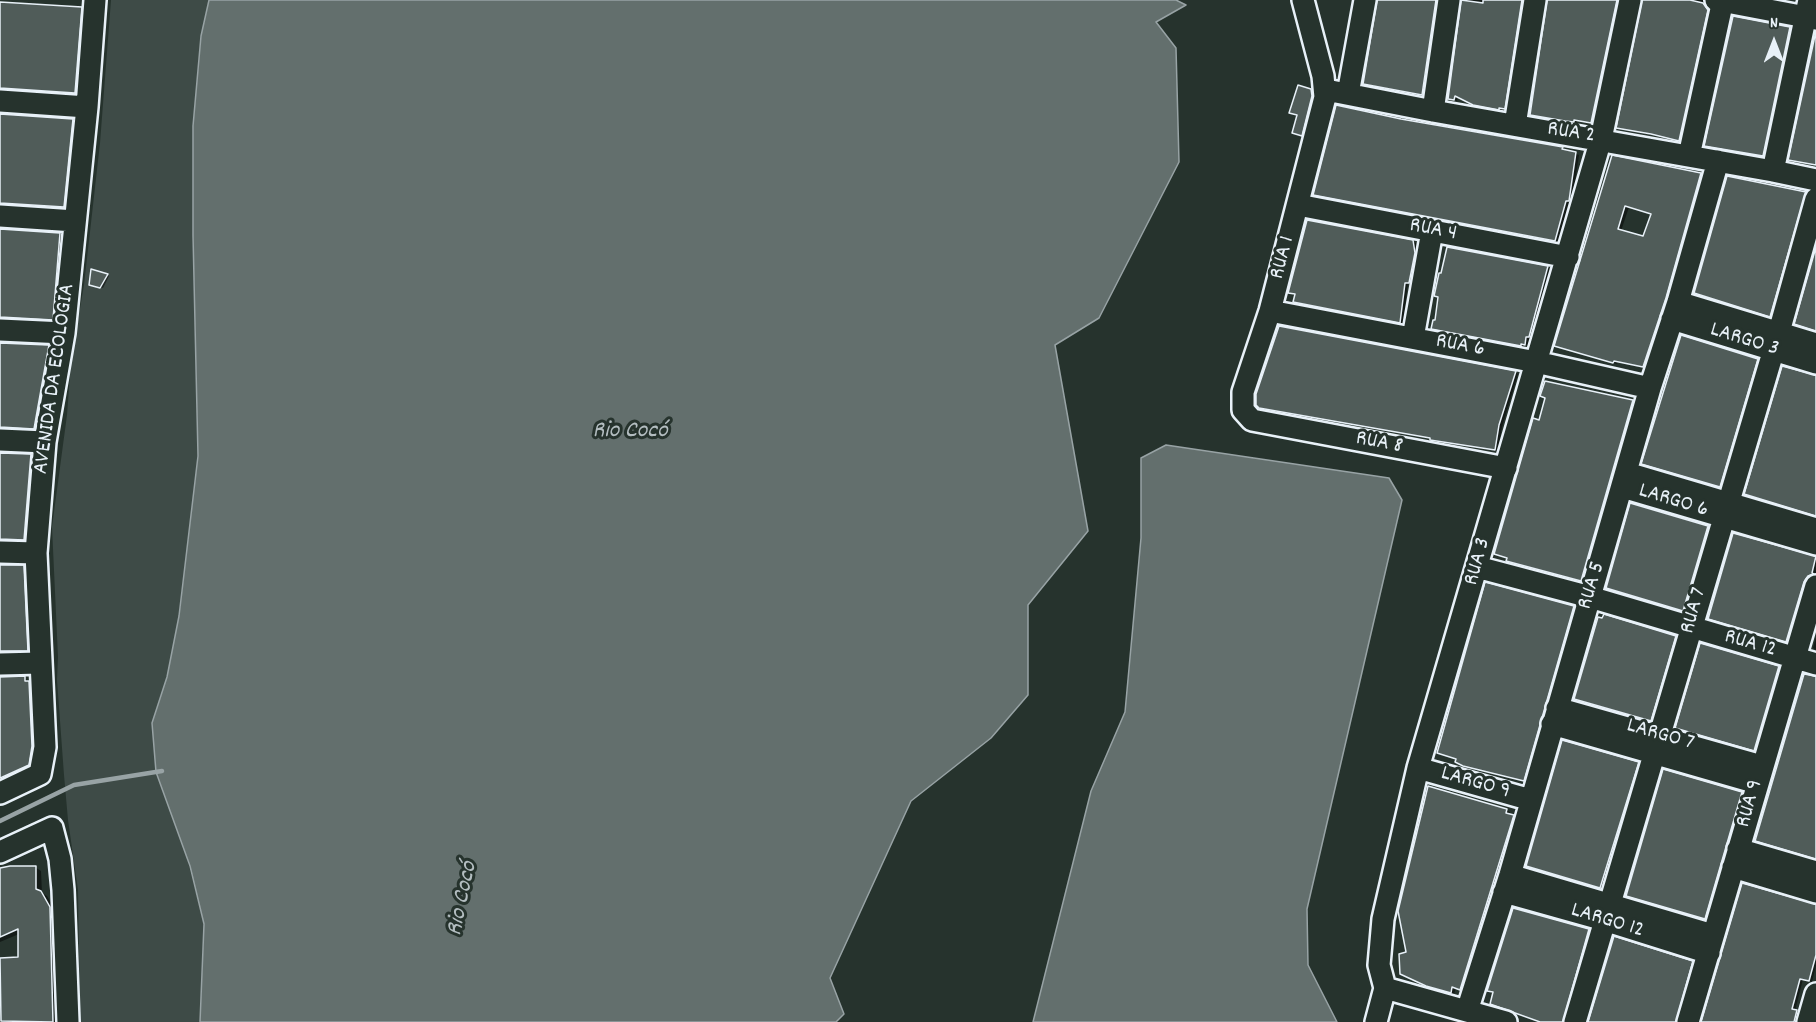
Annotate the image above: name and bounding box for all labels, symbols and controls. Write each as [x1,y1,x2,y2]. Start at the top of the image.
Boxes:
north arrow [1744,12,1804,72]
text: N [1770,12,1778,35]
street label: RUA 2 [1545,117,1597,151]
street label: RUA 4 [1407,214,1459,248]
street label: RUA 1 [1266,234,1302,282]
street label: AVENIDA DA ECOLOGIA [30,282,82,476]
street label: LARGO 3 [1707,318,1781,364]
street label: RUA 6 [1433,329,1487,365]
water label: Rio Cocó [592,419,668,447]
street label: RUA 8 [1353,427,1405,461]
street label: LARGO 6 [1635,479,1711,525]
street label: RUA 3 [1460,535,1498,589]
street label: RUA 5 [1573,559,1613,613]
street label: RUA 7 [1676,585,1714,637]
street label: RUA 12 [1721,625,1779,665]
street label: LARGO 7 [1623,714,1697,758]
street label: LARGO 9 [1437,762,1513,806]
street label: RUA 9 [1732,777,1770,831]
water label: Rio Cocó [442,859,486,939]
street label: LARGO 12 [1567,898,1647,946]

